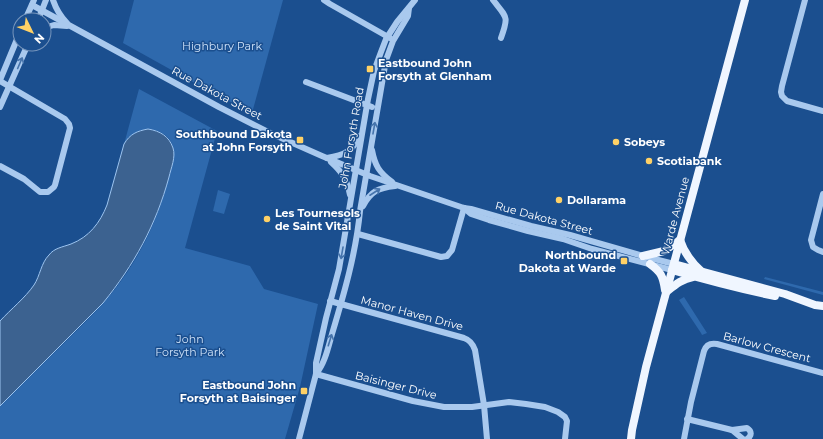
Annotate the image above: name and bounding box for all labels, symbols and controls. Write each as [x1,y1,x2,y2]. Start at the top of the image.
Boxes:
north arrow [12,12,52,52]
text: N [31,31,47,47]
park label: Highbury Park [182,39,262,53]
place label: Eastbound John Forsyth at Glenham [378,56,492,83]
one-way arrow [17,57,24,69]
street label: Rue Dakota Street [169,63,265,123]
marker: Eastbound John Forsyth at Glenham [365,64,375,74]
street label: John Forsyth Road [335,86,367,191]
one-way arrow [370,122,378,135]
place label: Southbound Dakota at John Forsyth [176,127,292,154]
marker: Southbound Dakota at John Forsyth [295,135,305,145]
place label: Sobeys [624,135,665,149]
marker: Sobeys [611,137,621,147]
place label: Scotiabank [657,154,722,168]
marker: Scotiabank [644,156,654,166]
street label: Warde Avenue [658,175,692,257]
one-way arrow [369,188,381,196]
place label: Dollarama [567,193,626,207]
marker: Dollarama [554,195,564,205]
street label: Rue Dakota Street [494,198,595,238]
place label: Les Tournesols de Saint Vital [275,206,360,233]
marker: Les Tournesols de Saint Vital [262,214,272,224]
one-way arrow [337,246,345,259]
place label: Northbound Dakota at Warde [519,248,616,275]
marker: Northbound Dakota at Warde [619,256,629,266]
street label: Manor Haven Drive [359,293,465,334]
street label: Barlow Crescent [722,329,813,366]
park label: John Forsyth Park [155,332,225,359]
one-way arrow [327,334,334,347]
street label: Baisinger Drive [354,368,439,402]
place label: Eastbound John Forsyth at Baisinger [180,378,296,405]
marker: Eastbound John Forsyth at Baisinger [299,386,309,396]

